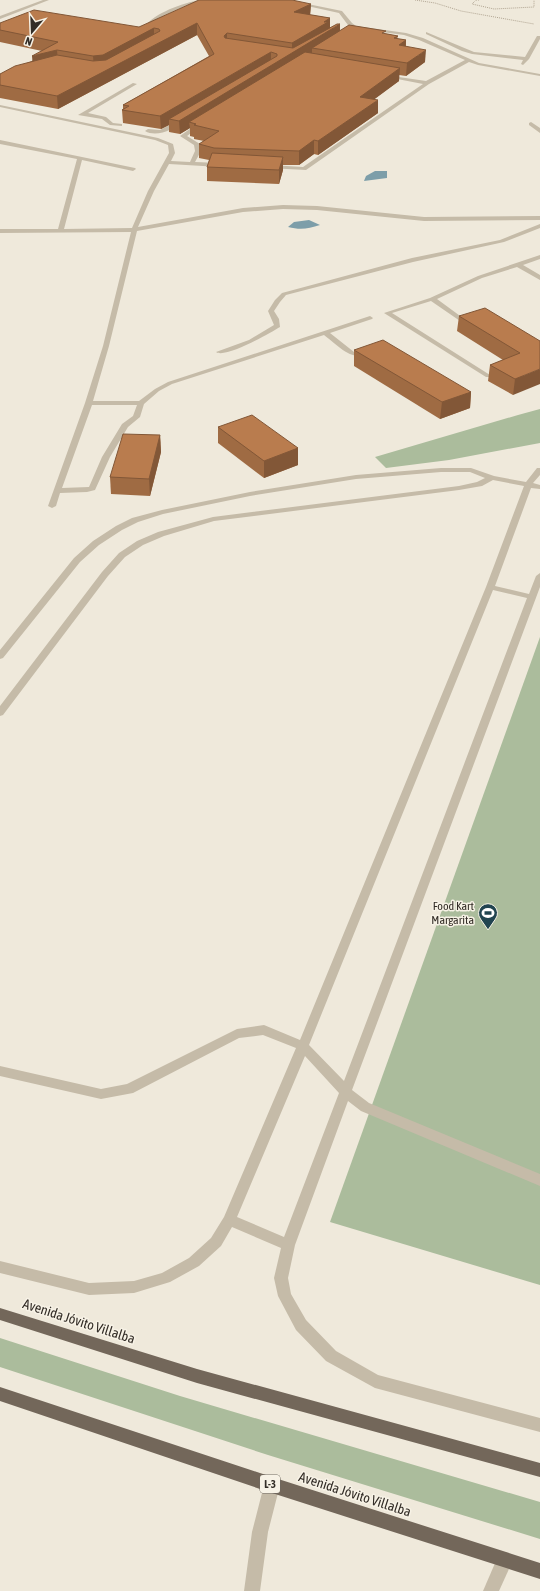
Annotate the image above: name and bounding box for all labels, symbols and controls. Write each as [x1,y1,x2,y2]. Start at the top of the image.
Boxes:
north arrow [12,12,52,52]
text: N [24,35,34,48]
place label: Food Kart Margarita [431,899,475,927]
sports icon: Food Kart Margarita [477,902,499,930]
street label: Avenida Jóvito Villalba [21,1295,137,1347]
street label: Avenida Jóvito Villalba [297,1468,413,1520]
road number: L-3 [260,1475,280,1493]

